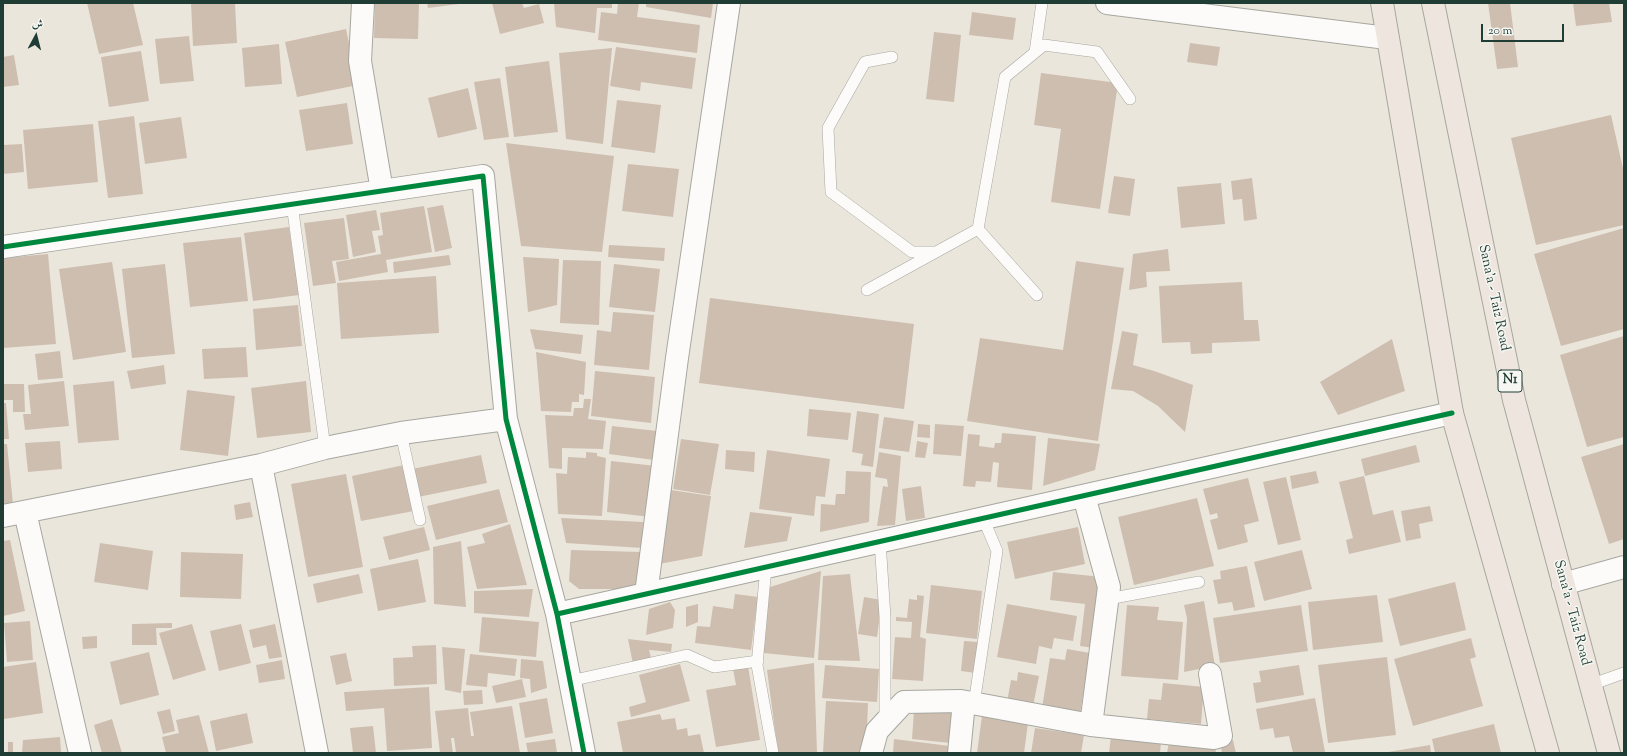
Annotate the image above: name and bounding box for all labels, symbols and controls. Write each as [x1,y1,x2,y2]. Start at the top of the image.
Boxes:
text: ش [31,15,44,33]
north arrow [16,16,56,56]
scale bar [1483,16,1566,42]
text: 20 m [1488,22,1512,40]
street label: Sana'a - Taiz Road [1473,243,1513,353]
road number: N1 [1498,370,1522,392]
street label: Sana'a - Taiz Road [1549,558,1593,668]

